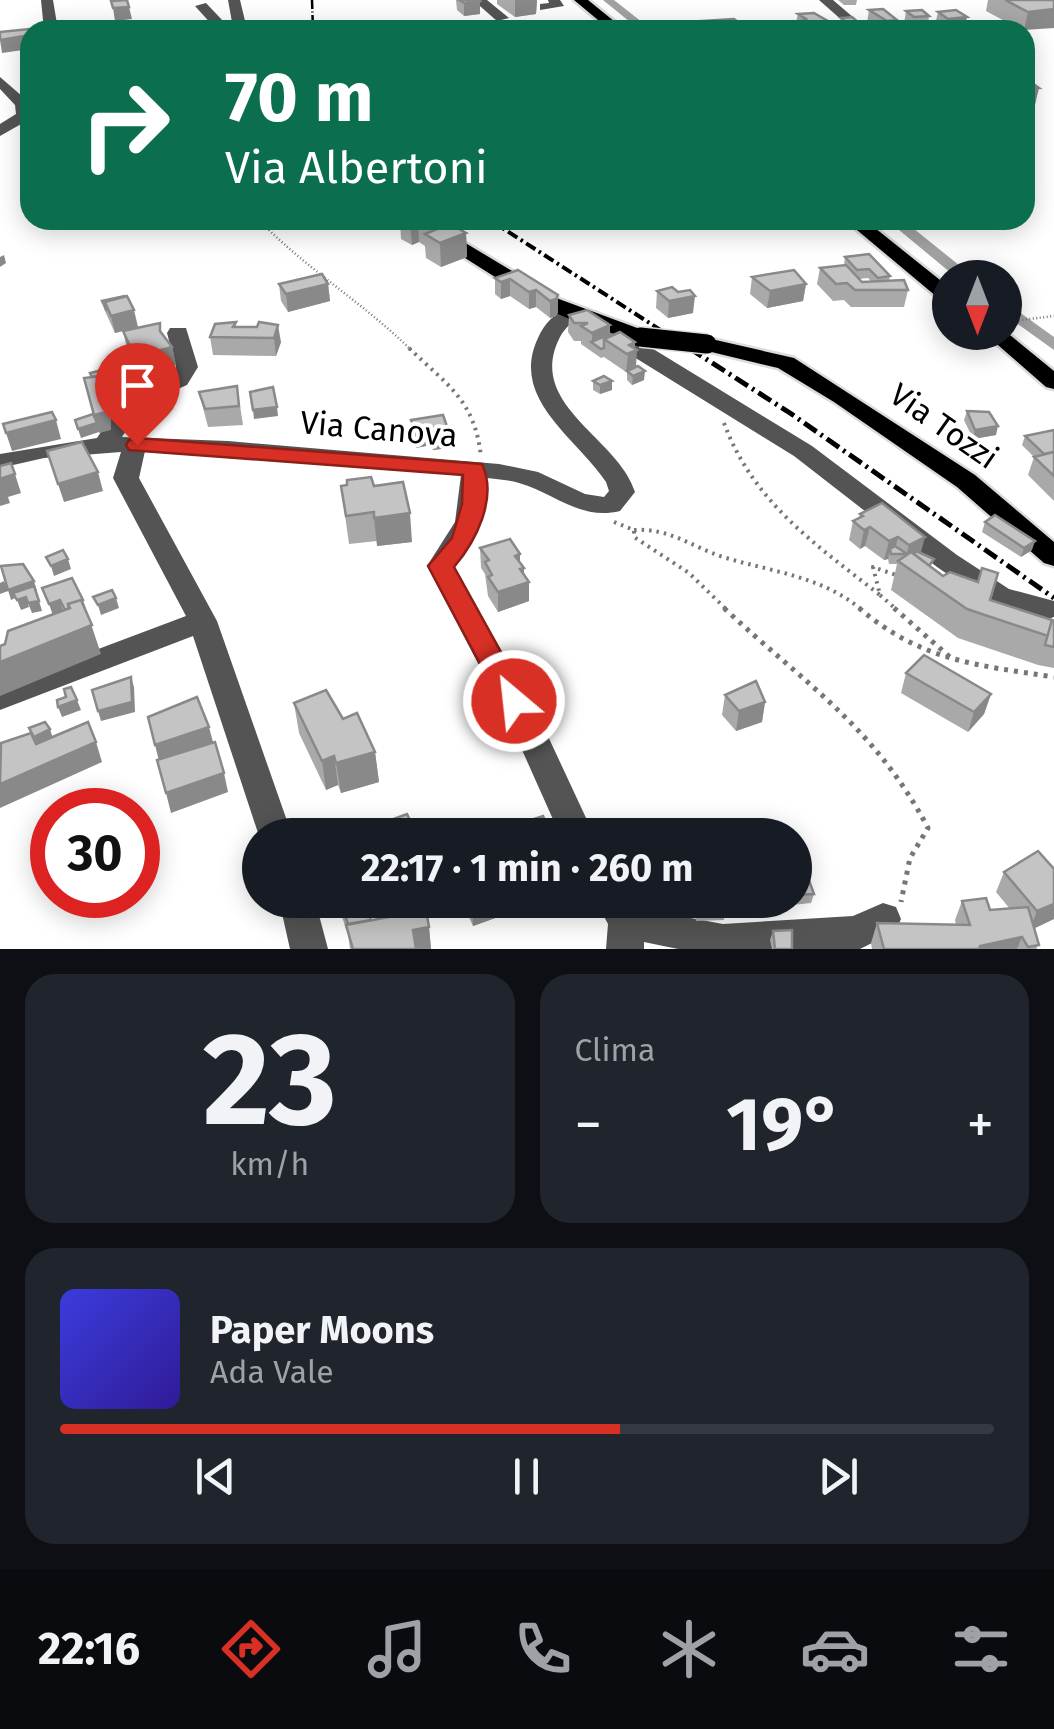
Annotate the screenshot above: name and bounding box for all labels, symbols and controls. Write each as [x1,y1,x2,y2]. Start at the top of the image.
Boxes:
text: 70 m [225,56,374,140]
icon: right [60,60,190,190]
text: Via Albertoni [225,141,488,195]
north arrow [932,260,1022,350]
map controls [932,260,1022,350]
pin [95,343,180,446]
icon: arrive [110,358,165,413]
street label: Via Tozzi [883,375,1005,477]
street label: Via Canova [299,403,459,455]
position arrow [462,649,566,753]
speed limit sign: 30 [30,788,160,918]
text: 22:17 · 1 min · 260 m [361,845,693,891]
text: 23 [203,1002,337,1158]
text: Clima [575,1031,655,1069]
text: 19° [726,1080,842,1170]
text: − [575,1092,602,1158]
text: + [967,1092,994,1158]
text: km/h [230,1145,309,1183]
text: Paper Moons [210,1307,434,1353]
text: Ada Vale [210,1353,334,1391]
icon: previous [188,1449,243,1504]
icon: pause [499,1449,554,1504]
icon: next [811,1449,866,1504]
icon: directions [216,1614,286,1684]
icon: music [362,1614,432,1684]
icon: phone [508,1614,578,1684]
icon: climate [654,1614,724,1684]
icon: car [800,1614,870,1684]
icon: filters [946,1614,1016,1684]
text: 22:16 [38,1622,140,1676]

